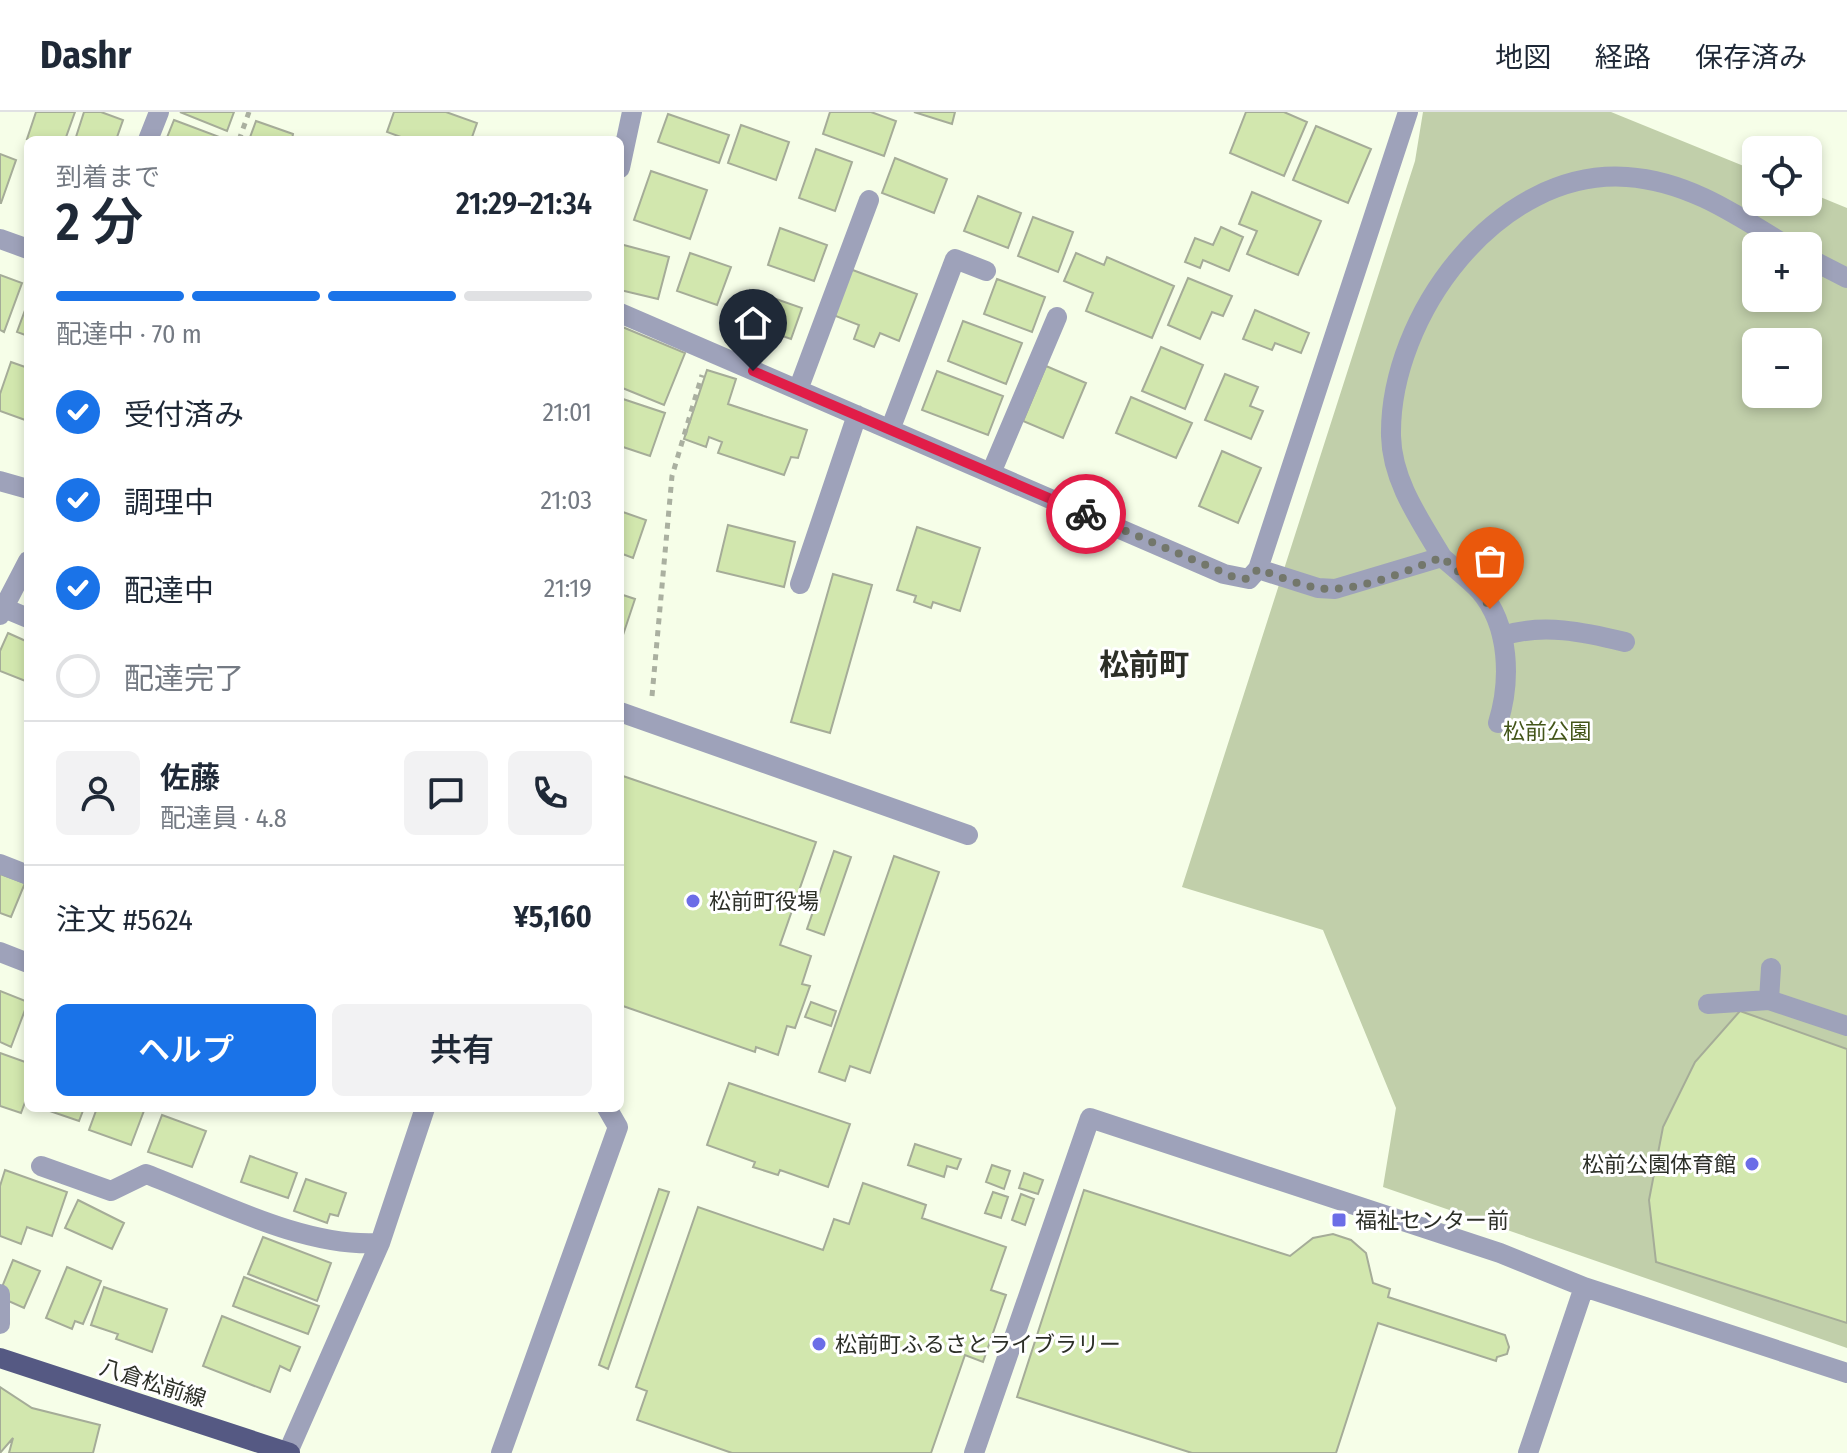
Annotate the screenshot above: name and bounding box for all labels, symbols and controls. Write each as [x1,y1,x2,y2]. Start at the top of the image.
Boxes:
text: Dashr [40,32,131,78]
text: 地図 [1495,41,1551,74]
text: 経路 [1595,41,1651,74]
text: 保存済み [1695,41,1807,74]
map controls [1742,136,1822,408]
button: locate [1742,136,1822,216]
text: 到着まで [56,162,160,193]
text: 21:29–21:34 [456,186,592,222]
text: 2 分 [56,191,143,254]
button: + [1742,232,1822,312]
pin [719,289,787,371]
icon: home [731,301,775,345]
text: 配達中 · 70 m [56,319,202,350]
button: − [1742,328,1822,408]
icon: check [56,390,100,434]
text: 受付済み [124,397,244,433]
text: 21:01 [542,397,592,428]
courier [1046,474,1126,554]
icon: check [56,478,100,522]
text: 調理中 [124,485,214,521]
text: 21:03 [540,485,592,516]
icon: bike [1064,492,1108,536]
pin [1456,527,1524,609]
icon: bag [1468,539,1512,583]
icon: check [56,566,100,610]
text: 配達中 [124,573,214,609]
text: 21:19 [544,573,592,604]
district label: 松前町 [1099,647,1189,683]
text: 配達完了 [124,661,244,697]
park label: 松前公園 [1503,718,1591,745]
button: person [56,751,140,835]
button: chat [404,751,488,835]
button: phone [508,751,592,835]
text: 佐藤 [160,760,220,796]
text: 配達員 · 4.8 [160,803,287,834]
place label: 松前町役場 [709,888,819,915]
marker: 松前町役場 [684,892,702,910]
text: ¥5,160 [514,899,592,935]
text: 注文 #5624 [56,902,193,938]
button: ヘルプ [56,1004,316,1096]
button: 共有 [332,1004,592,1096]
place label: 松前公園体育館 [1582,1151,1736,1178]
marker: 松前公園体育館 [1743,1155,1761,1173]
place label: 福祉センター前 [1355,1207,1509,1234]
marker: 福祉センター前 [1330,1211,1348,1229]
place label: 松前町ふるさとライブラリー [835,1331,1121,1358]
marker: 松前町ふるさとライブラリー [810,1335,828,1353]
street label: 八倉松前線 [97,1353,209,1413]

